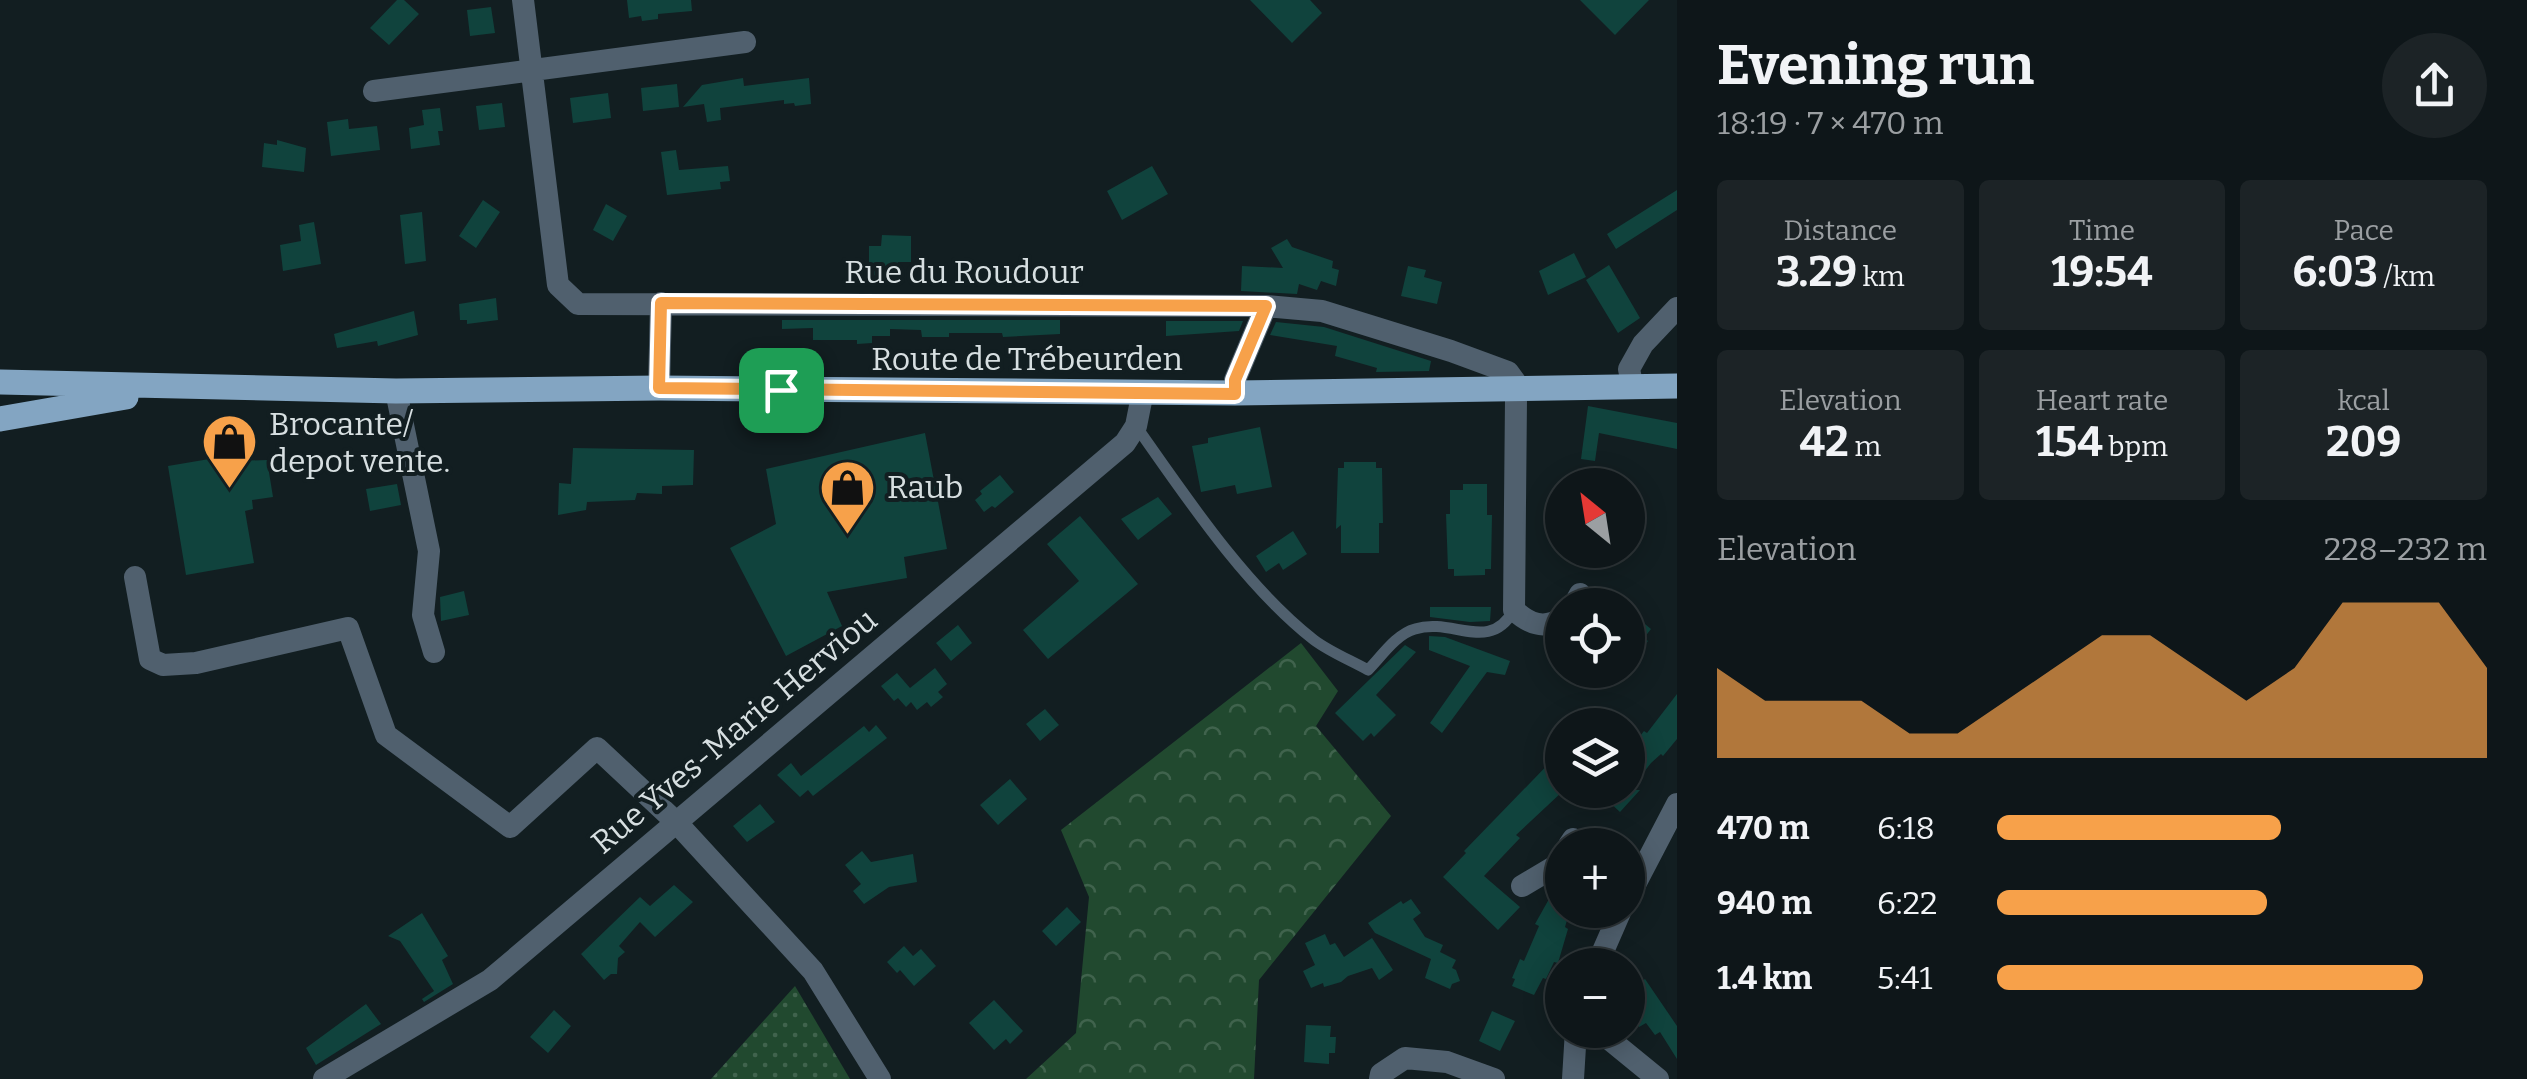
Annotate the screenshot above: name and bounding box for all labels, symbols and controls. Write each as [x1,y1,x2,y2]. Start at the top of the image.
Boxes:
text: Evening run [1717,33,2034,99]
button: share [2382,33,2487,138]
text: 18:19 · 7 × 470 m [1717,104,1944,142]
text: Distance [1784,214,1897,247]
text: Time [2069,214,2135,247]
text: Pace [2333,214,2394,247]
text: 3.29 [1776,247,1857,297]
text: 19:54 [2051,247,2153,297]
text: 6:03 [2292,247,2378,297]
street label: Rue du Roudour [844,253,1084,291]
text: km [1857,260,1905,293]
text: /km [2378,260,2435,293]
street label: Route de Trébeurden [871,340,1183,378]
pin [739,348,824,433]
icon: arrive [754,363,809,418]
text: Elevation [1779,384,1901,417]
text: Heart rate [2036,384,2168,417]
text: kcal [2338,384,2390,417]
place label: Brocante/ depot vente. [269,405,450,480]
shop icon: Brocante/ depot vente. [200,412,260,491]
text: 42 [1800,417,1849,467]
text: 154 [2036,417,2103,467]
text: 209 [2326,417,2401,467]
text: m [1849,430,1881,463]
text: bpm [2103,430,2168,463]
shop icon: Raub [818,457,878,536]
place label: Raub [887,468,963,506]
north arrow [1545,468,1645,568]
map controls [1545,468,1645,1048]
text: Elevation [1717,530,1857,568]
text: 228–232 m [2324,530,2487,568]
button: locate [1545,588,1645,688]
street label: Rue Yves-Marie Herviou [584,600,884,861]
button: layers [1545,708,1645,808]
text: 470 m [1717,809,1809,847]
text: 6:18 [1877,809,1935,847]
button: + [1545,828,1645,928]
text: 940 m [1717,884,1812,922]
text: 6:22 [1877,884,1937,922]
button: − [1545,948,1645,1048]
text: 1.4 km [1717,959,1812,997]
text: 5:41 [1877,959,1933,997]

